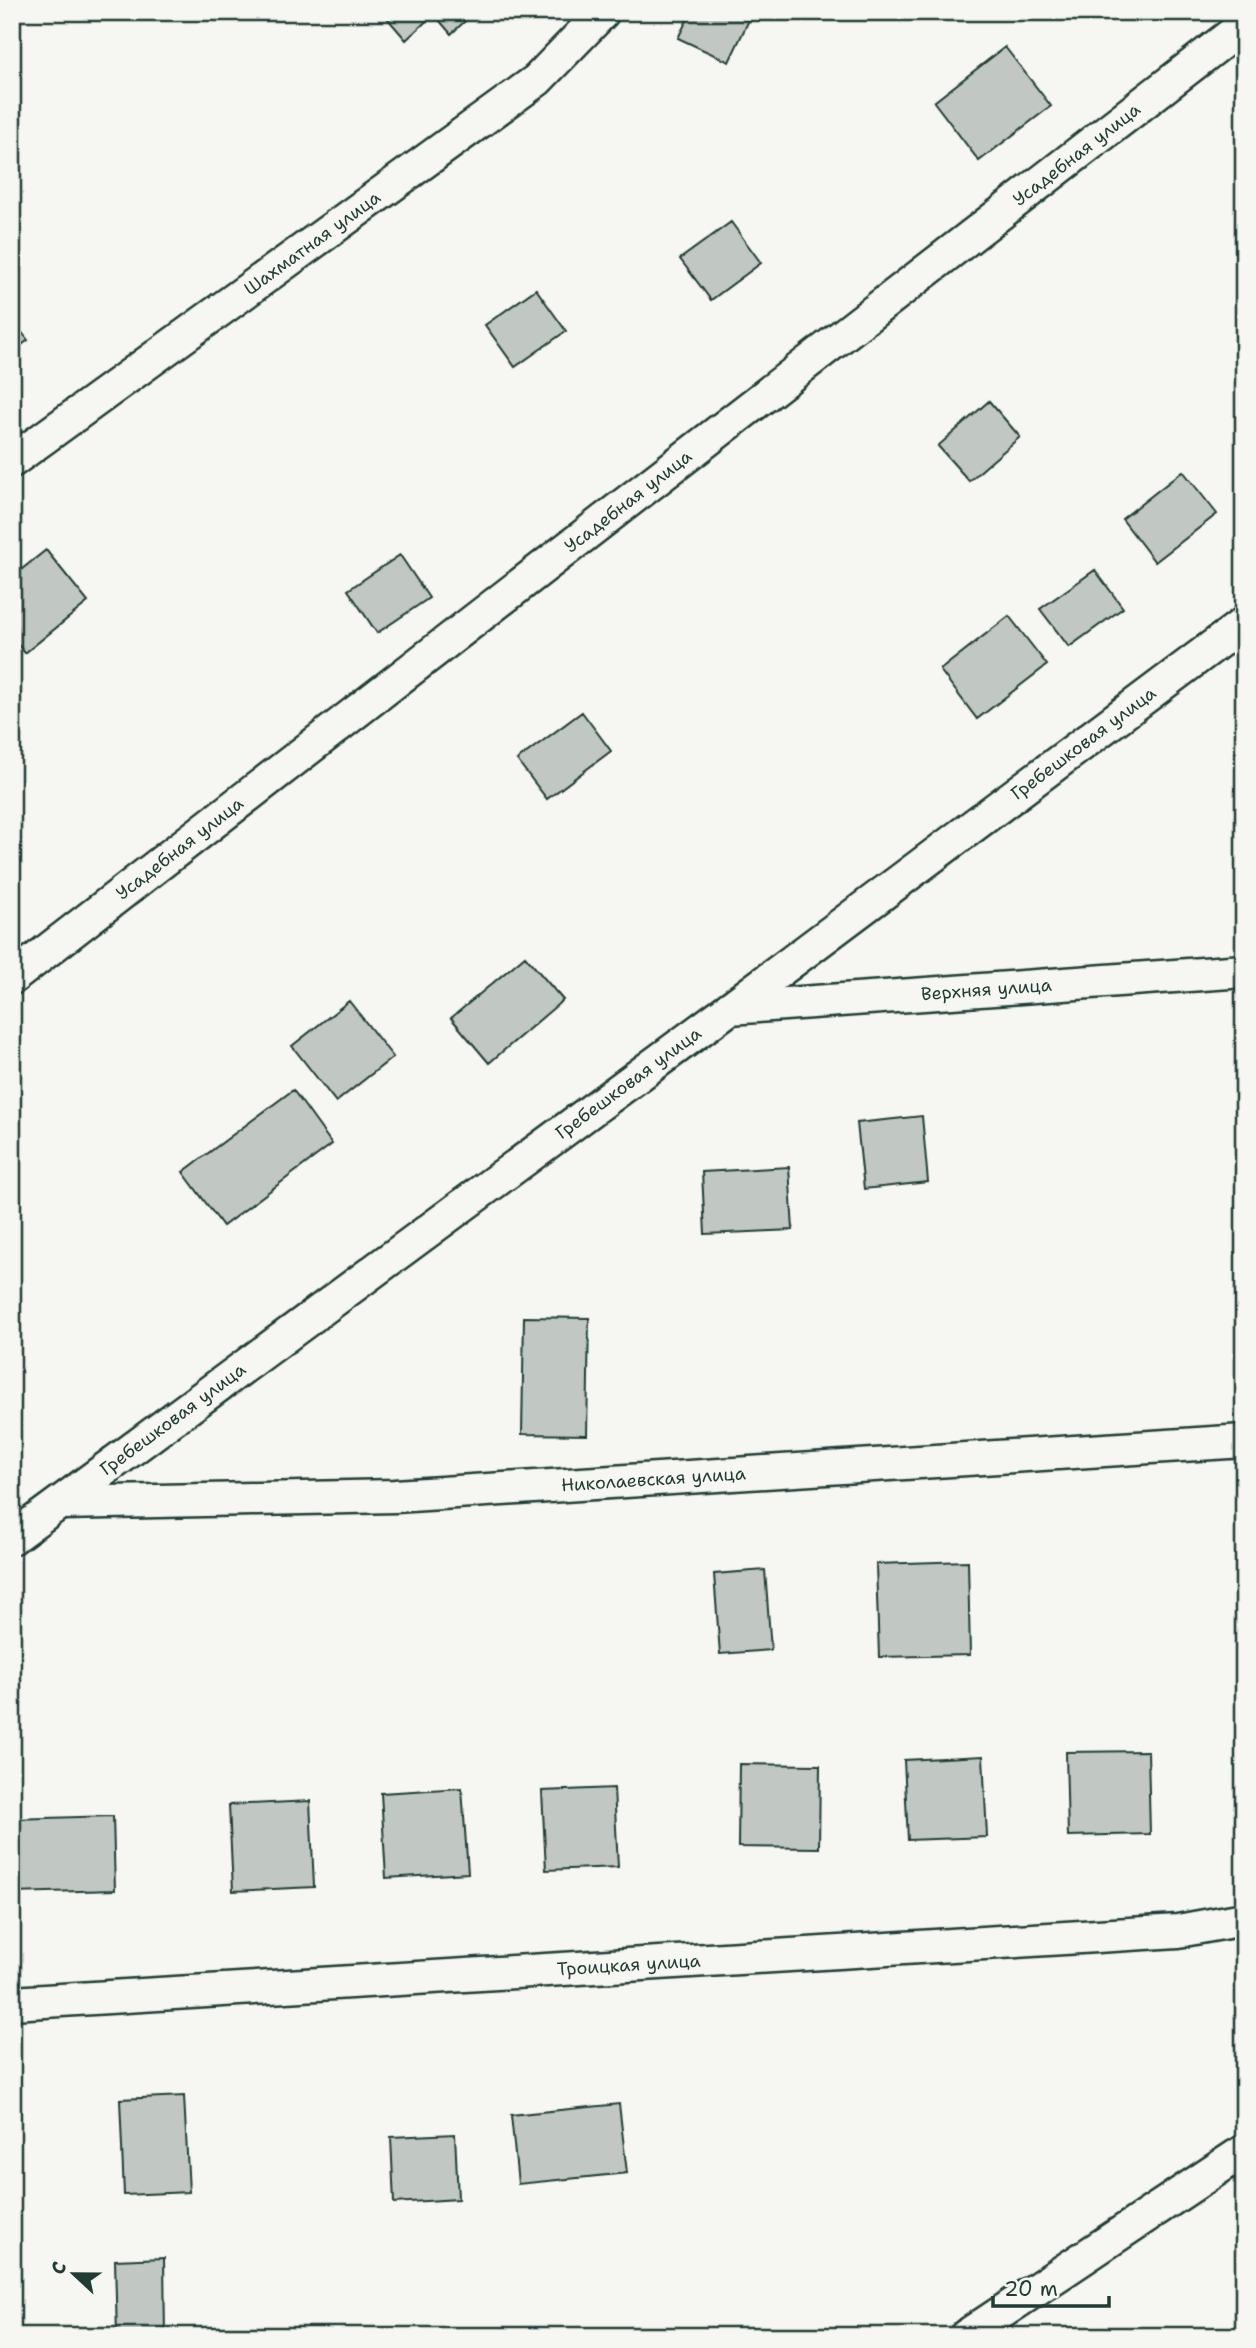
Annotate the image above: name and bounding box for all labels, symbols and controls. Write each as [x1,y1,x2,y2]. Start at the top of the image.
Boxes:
street label: Усадебная улица [1008,97,1145,211]
street label: Шахматная улица [239,185,385,301]
street label: Усадебная улица [559,444,697,558]
street label: Гребешковая улица [1006,681,1161,806]
street label: Усадебная улица [111,791,248,905]
street label: Верхняя улица [920,973,1053,1006]
street label: Гребешковая улица [551,1021,706,1145]
street label: Гребешковая улица [95,1357,251,1481]
street label: Николаевская улица [560,1461,747,1497]
street label: Троицкая улица [556,1948,701,1981]
north arrow [38,2240,108,2310]
text: С [45,2258,72,2278]
scale bar [993,2264,1109,2308]
text: 20 m [1004,2275,1058,2303]

